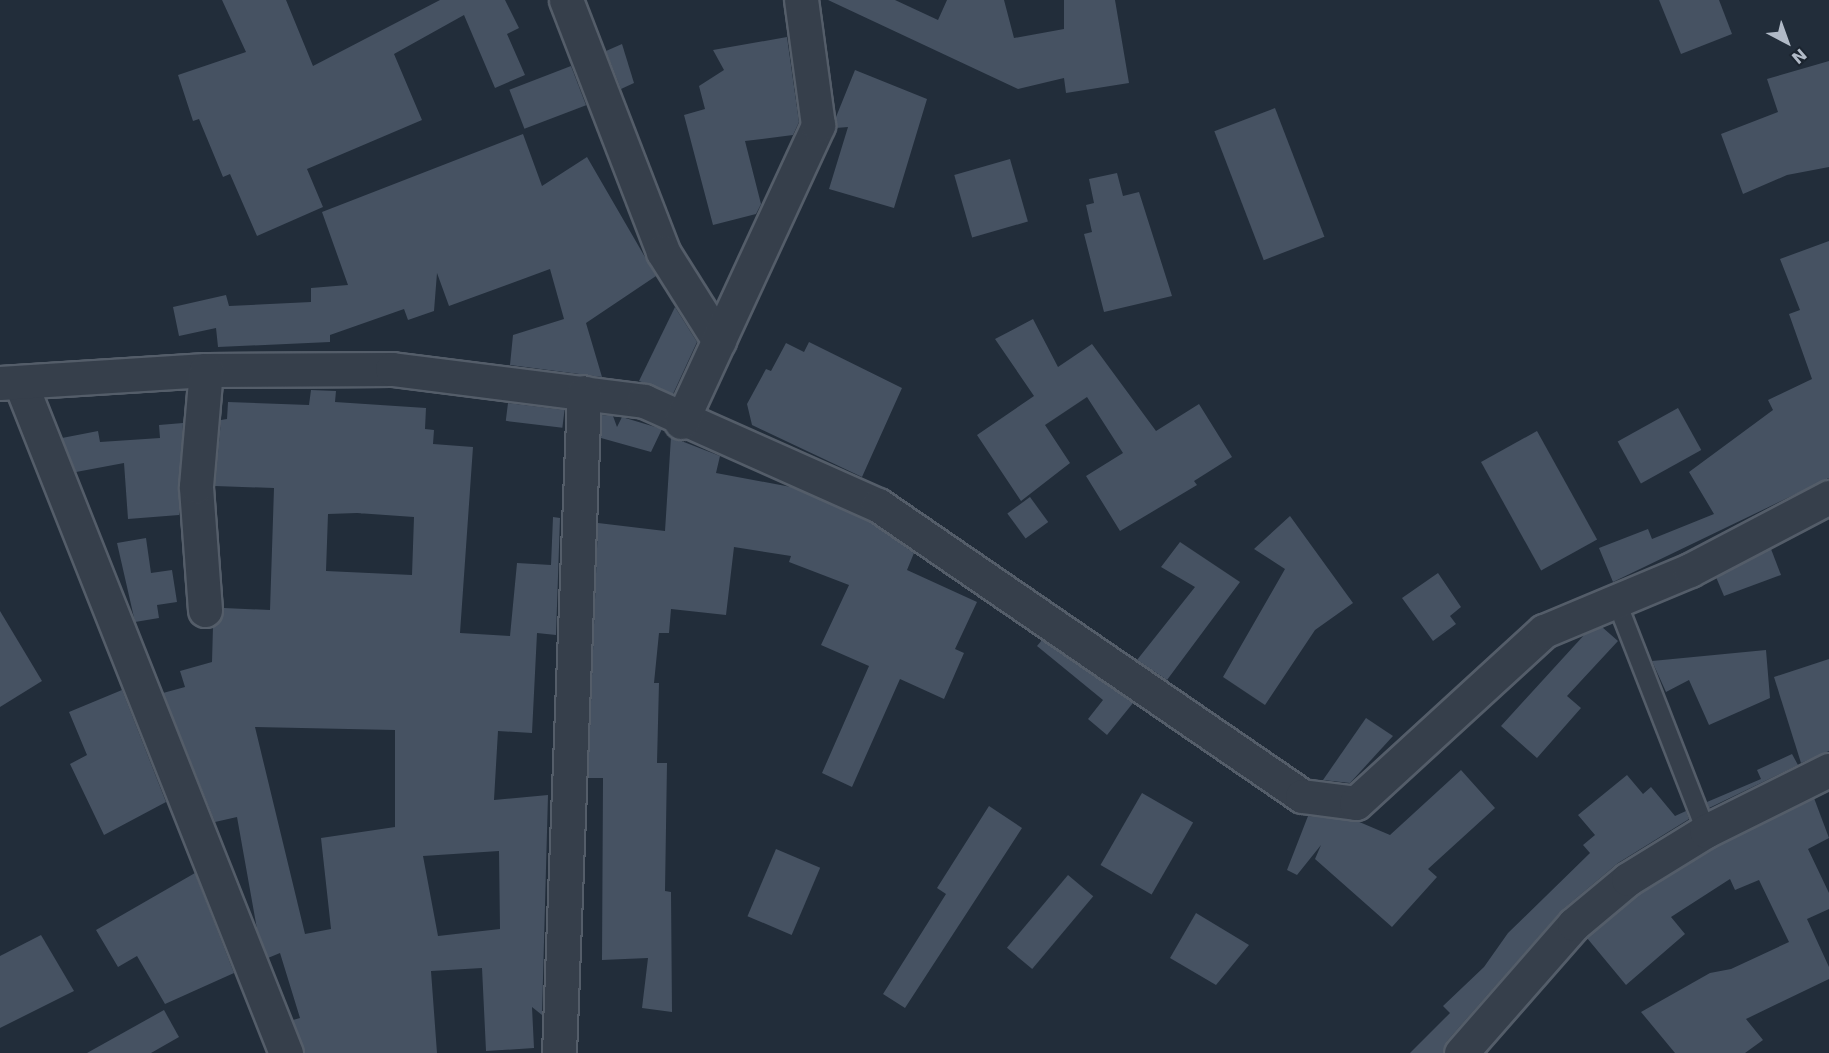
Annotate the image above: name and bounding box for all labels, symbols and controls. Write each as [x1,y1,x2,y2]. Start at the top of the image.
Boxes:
north arrow [1757,12,1817,72]
text: N [1788,44,1810,68]

